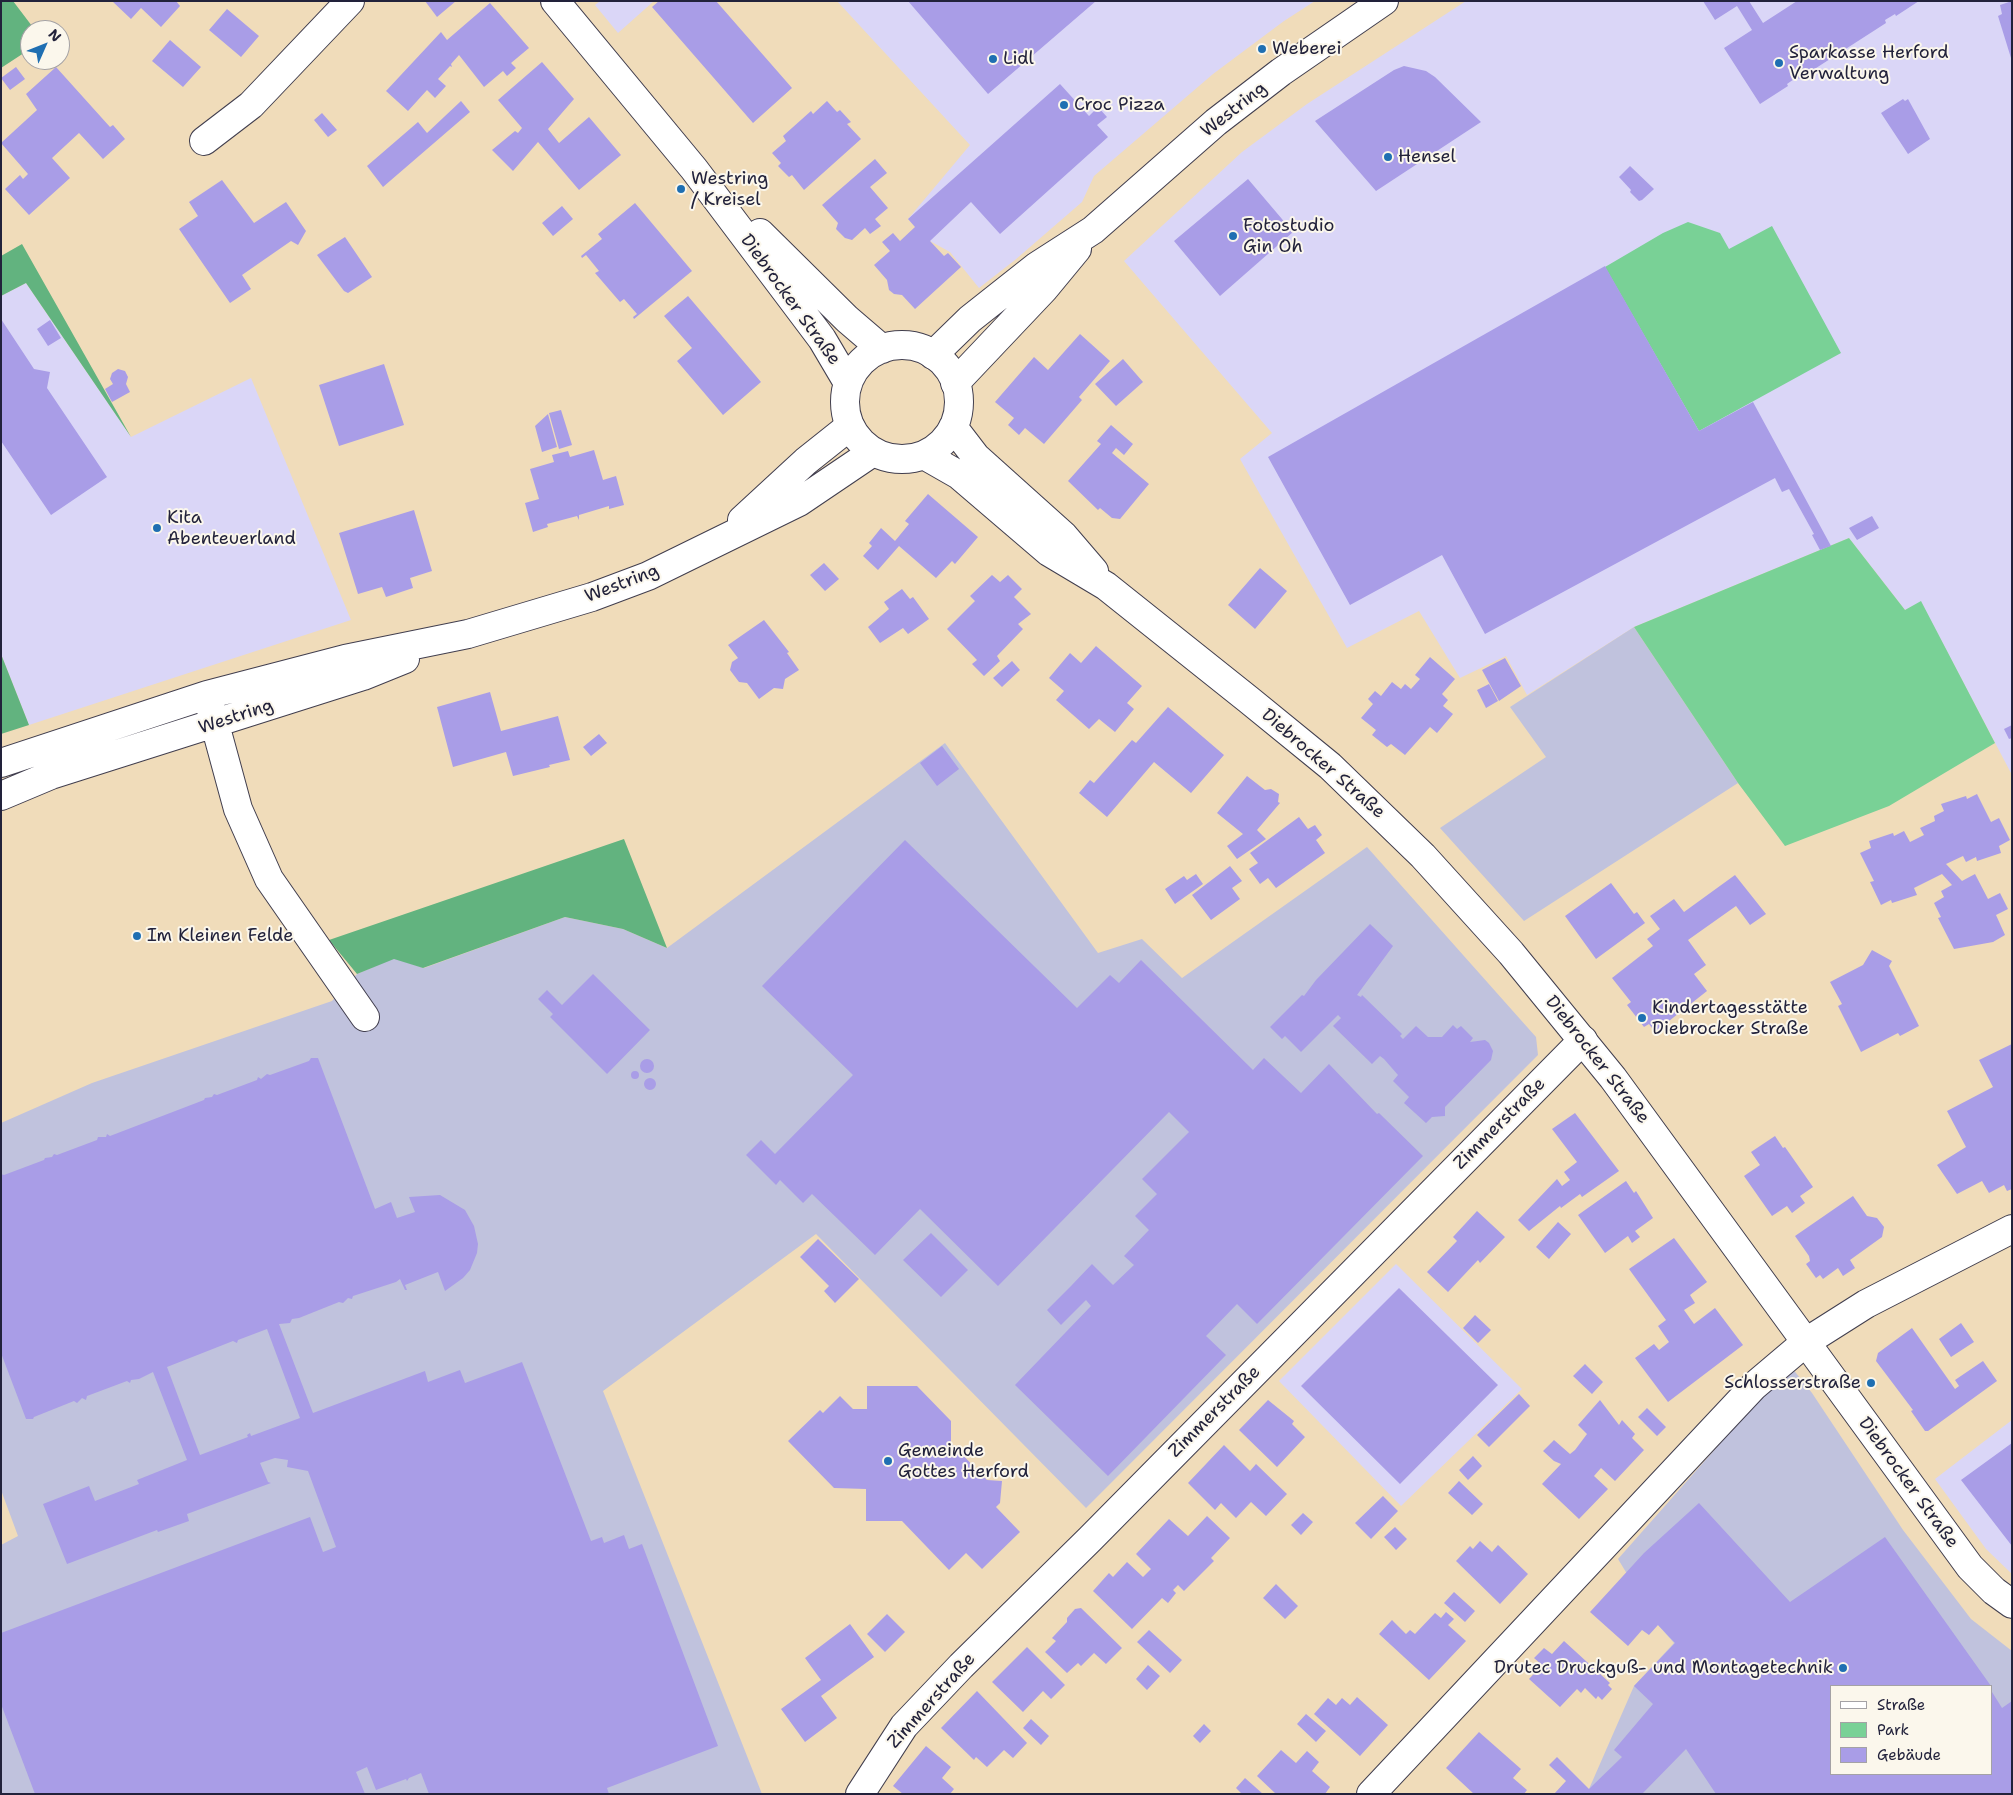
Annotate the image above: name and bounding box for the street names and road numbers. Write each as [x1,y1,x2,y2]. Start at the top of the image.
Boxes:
street label: Westring [1197,78,1271,142]
street label: Diebrocker Straße [735,230,845,370]
street label: Westring [582,560,662,608]
street label: Westring [196,695,276,739]
street label: Diebrocker Straße [1257,704,1389,824]
street label: Diebrocker Straße [1540,992,1654,1128]
street label: Zimmerstraße [1450,1074,1550,1174]
street label: Zimmerstraße [1165,1362,1265,1462]
street label: Diebrocker Straße [1853,1413,1963,1553]
street label: Zimmerstraße [884,1649,980,1753]

